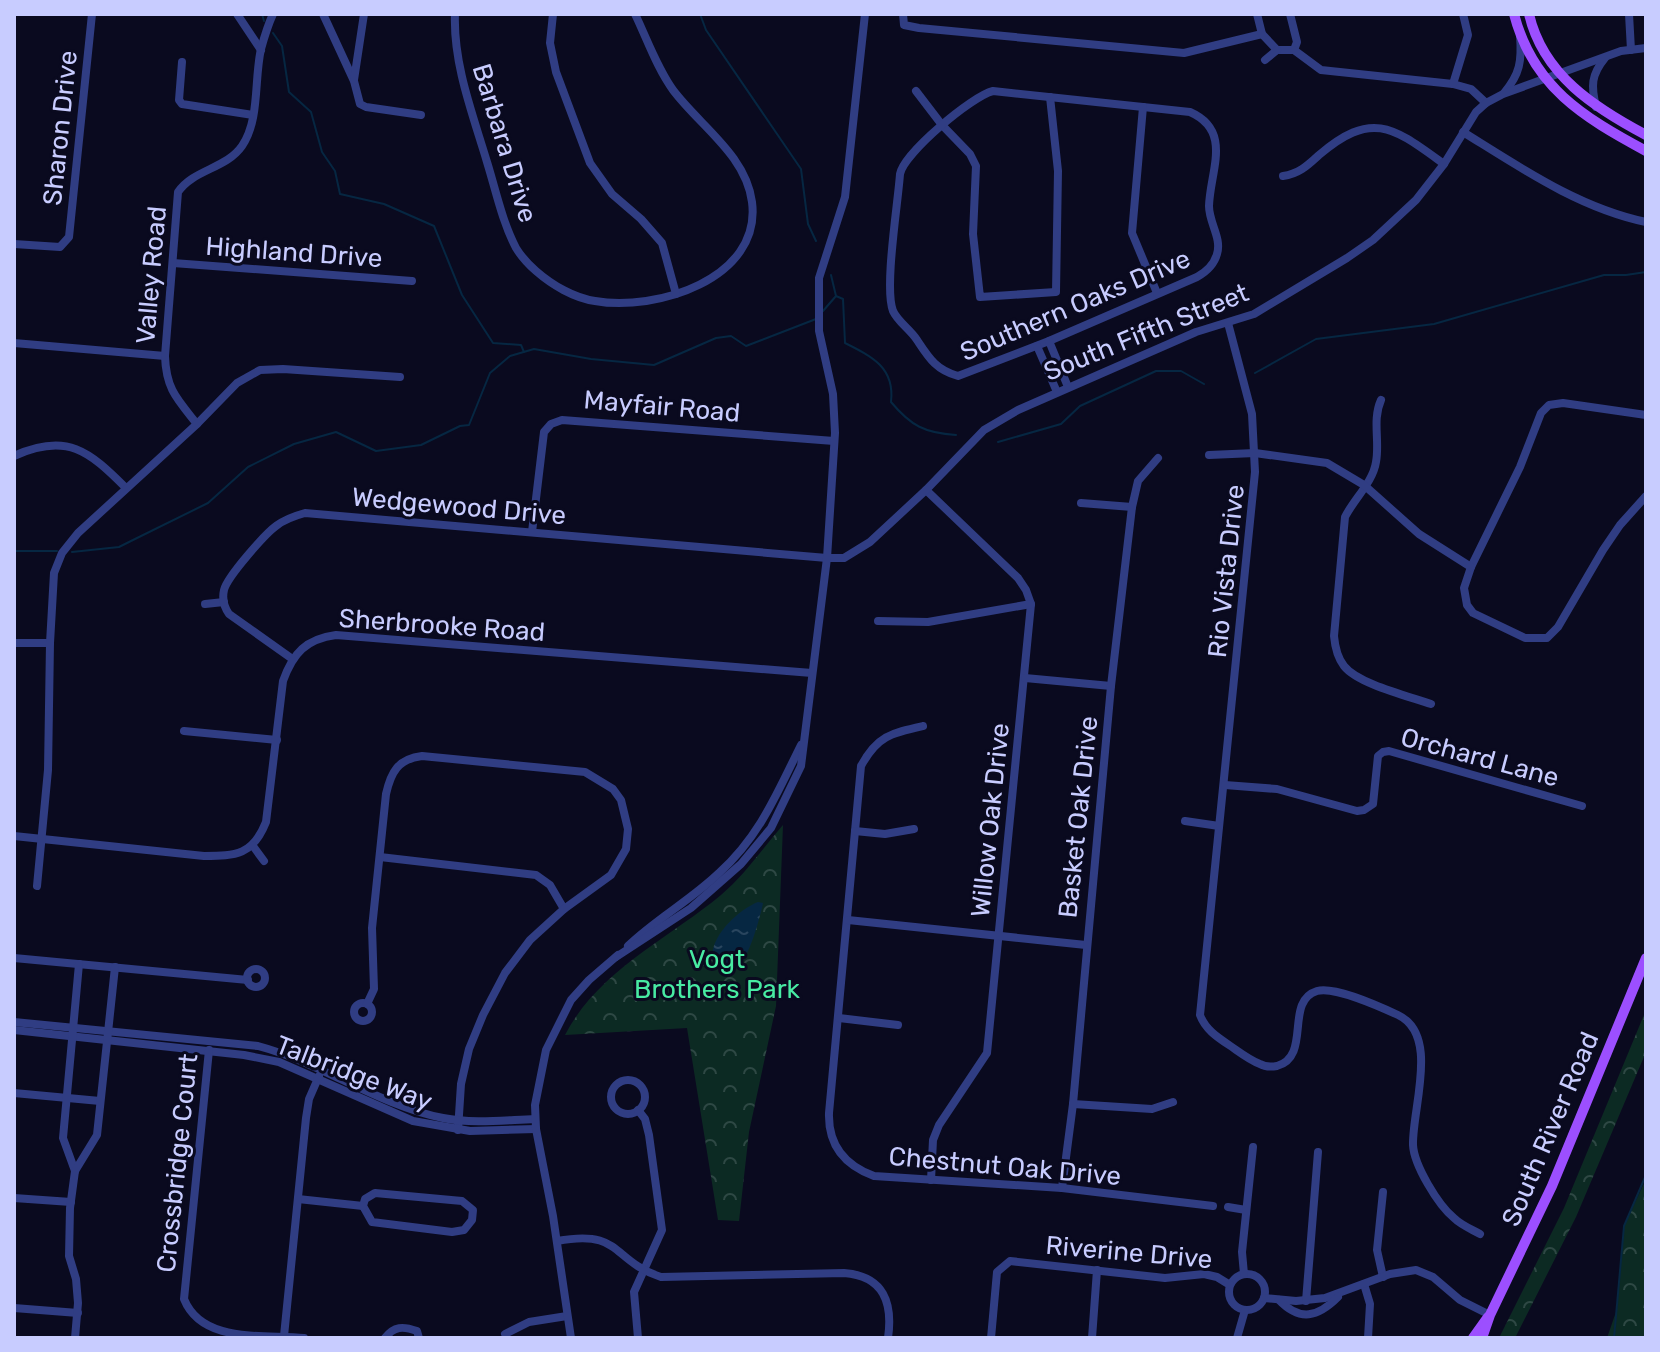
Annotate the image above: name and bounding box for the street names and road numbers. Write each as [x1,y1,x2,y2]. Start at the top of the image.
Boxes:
street label: Sharon Drive [37,49,84,207]
street label: Barbara Drive [466,60,543,226]
street label: Valley Road [130,205,173,345]
street label: Highland Drive [205,231,383,274]
street label: Southern Oaks Drive [956,243,1195,368]
street label: South Fifth Street [1039,277,1253,388]
street label: Mayfair Road [583,384,741,429]
street label: Wedgewood Drive [351,482,567,531]
street label: Rio Vista Drive [1202,483,1251,659]
street label: Sherbrooke Road [338,603,546,648]
street label: Basket Oak Drive [1052,715,1105,920]
street label: Willow Oak Drive [965,721,1016,919]
street label: Orchard Lane [1397,721,1562,793]
street label: South River Road [1496,1027,1605,1231]
street label: Talbridge Way [271,1029,436,1118]
street label: Crossbridge Court [151,1052,204,1274]
street label: Chestnut Oak Drive [887,1141,1122,1192]
street label: Riverine Drive [1044,1230,1214,1275]

